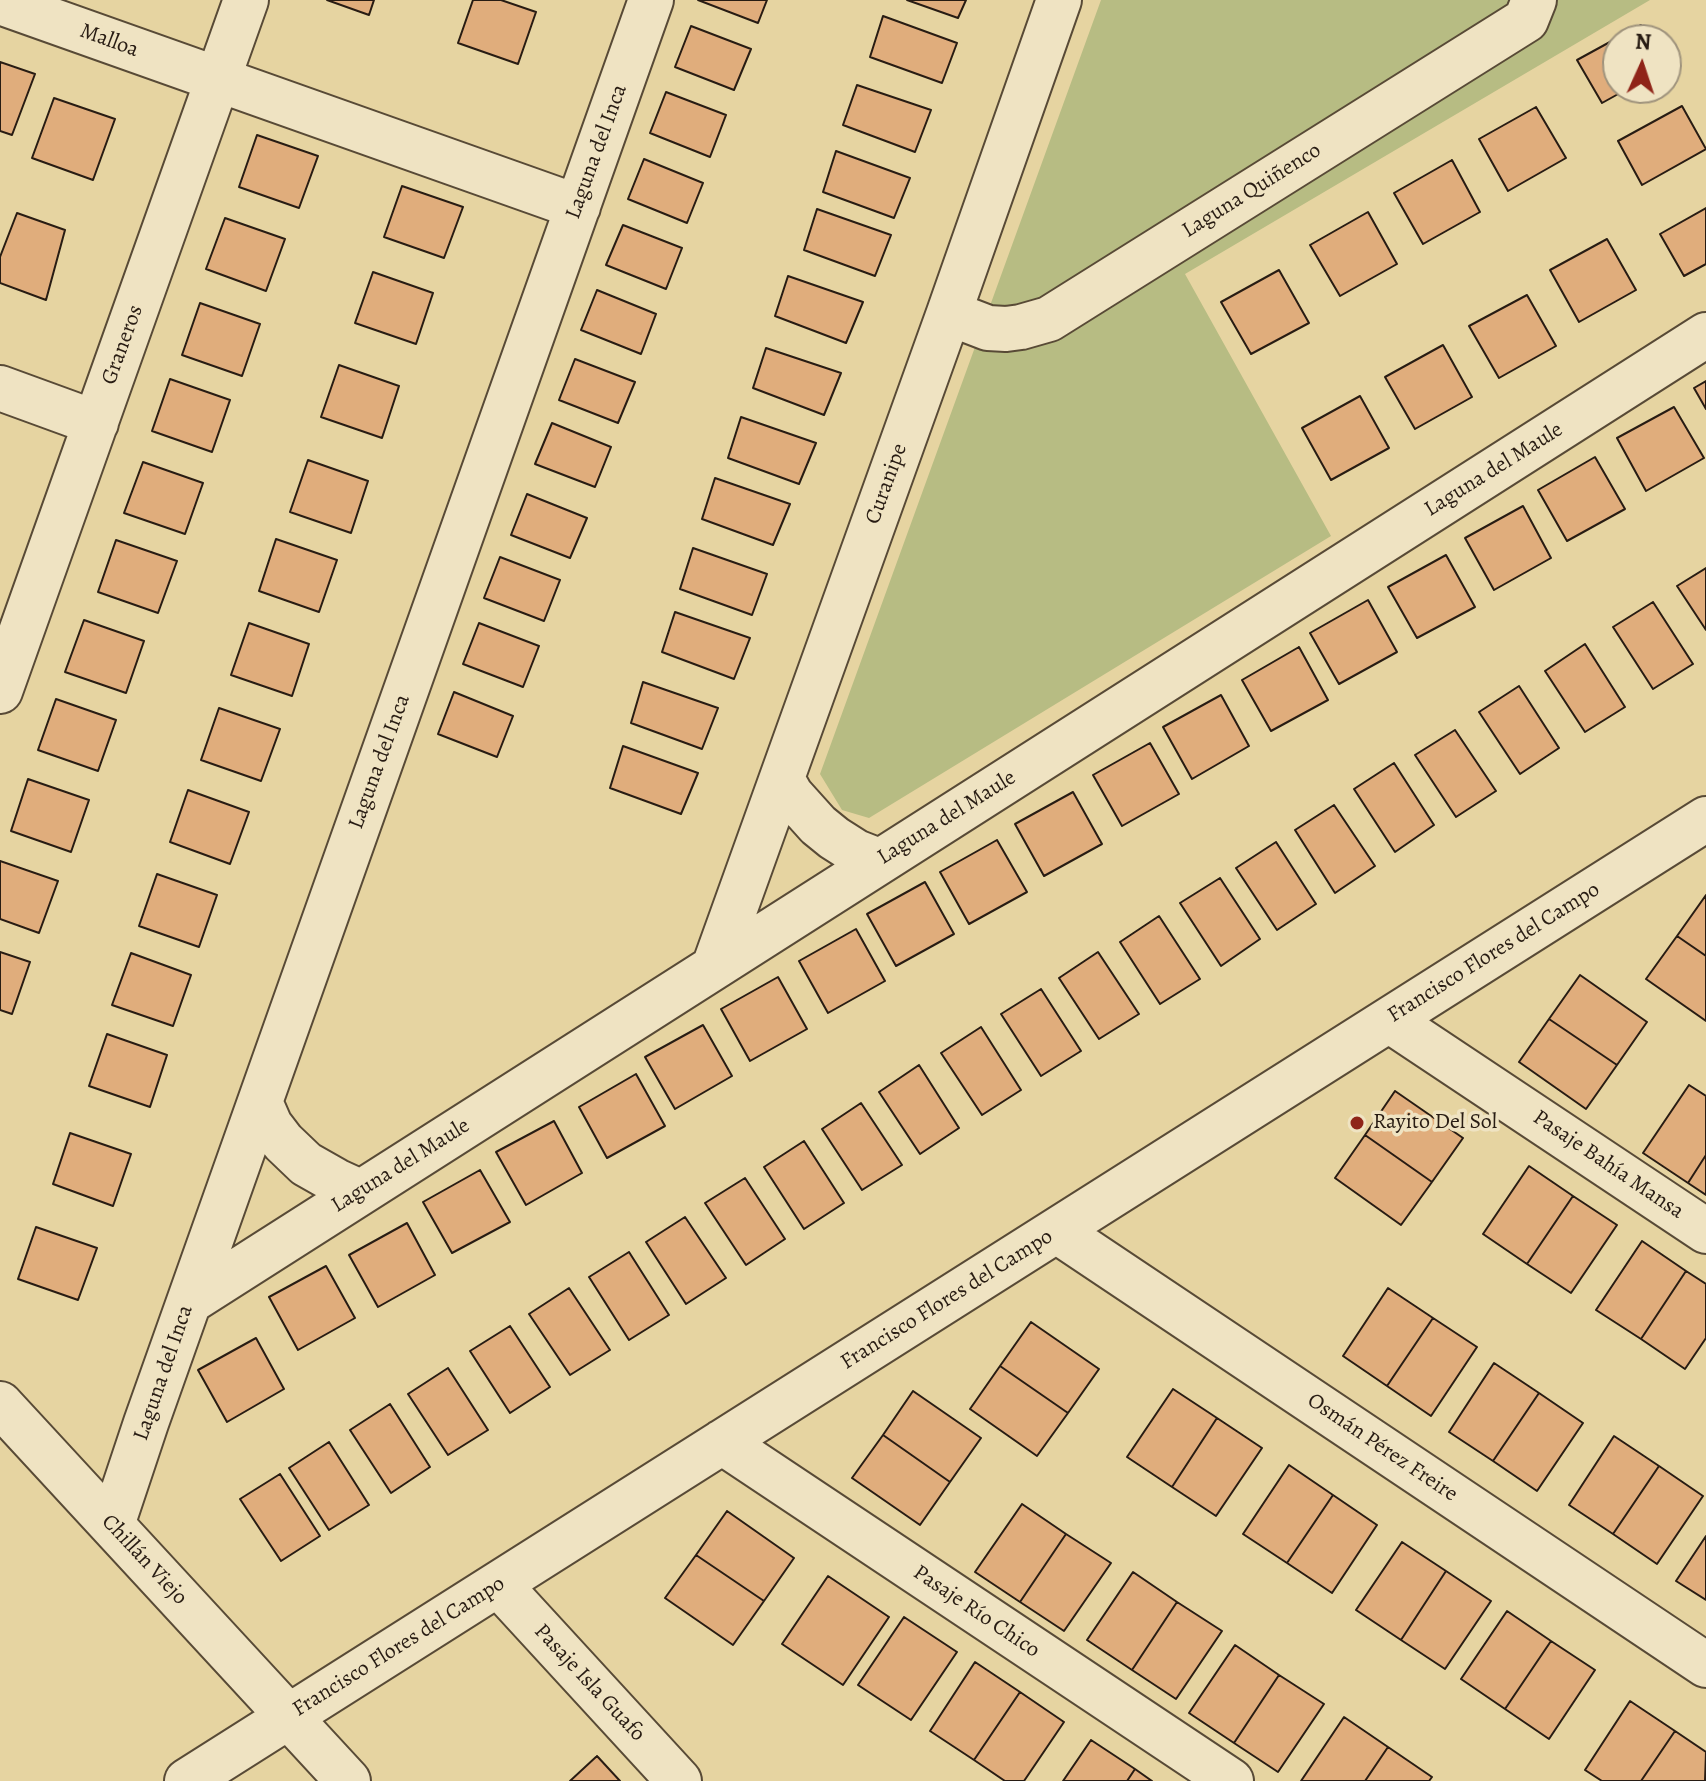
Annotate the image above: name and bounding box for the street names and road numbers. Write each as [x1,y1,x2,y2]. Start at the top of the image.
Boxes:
street label: Malloa [76,18,142,64]
street label: Laguna del Inca [560,81,634,223]
street label: Laguna Quiñenco [1178,138,1326,244]
street label: Graneros [96,302,150,388]
street label: Laguna del Maule [1420,417,1568,523]
street label: Curanipe [860,440,914,528]
street label: Laguna del Inca [343,691,417,833]
street label: Laguna del Maule [873,765,1021,871]
street label: Francisco Flores del Campo [1383,877,1605,1029]
street label: Pasaje Bahía Mansa [1527,1105,1689,1225]
street label: Laguna del Maule [327,1113,475,1219]
street label: Francisco Flores del Campo [836,1224,1058,1376]
street label: Laguna del Inca [128,1302,200,1444]
street label: Osmán Pérez Freire [1302,1388,1462,1508]
street label: Chillán Viejo [95,1509,193,1611]
street label: Pasaje Río Chico [908,1560,1044,1664]
street label: Francisco Flores del Campo [288,1571,510,1723]
street label: Pasaje Isla Guafo [528,1619,650,1747]

